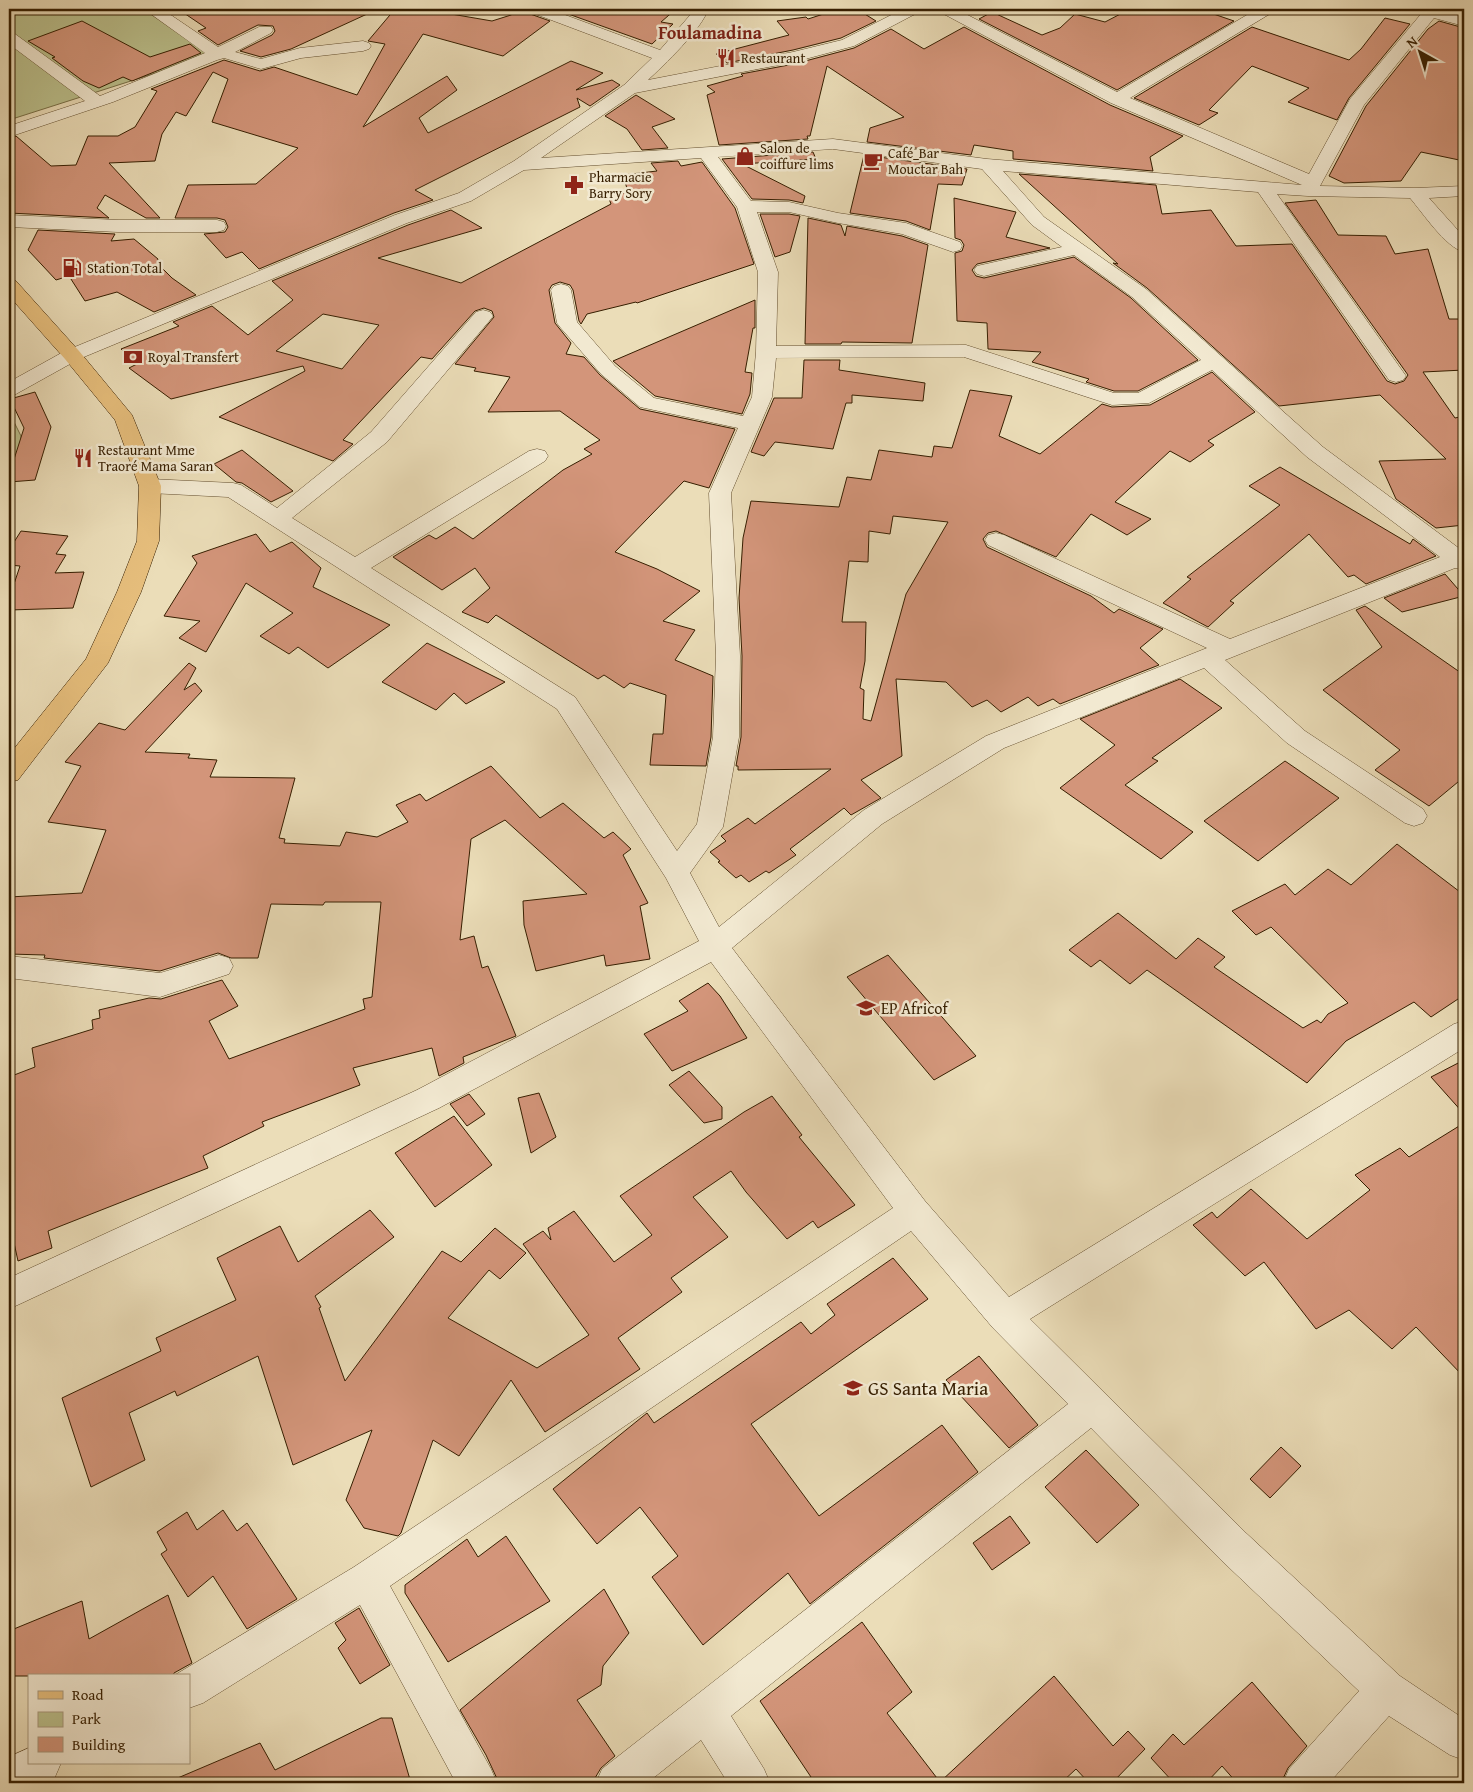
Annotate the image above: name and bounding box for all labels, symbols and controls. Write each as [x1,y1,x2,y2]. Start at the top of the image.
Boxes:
district label: Foulamadina [658,19,763,46]
north arrow [1396,28,1446,78]
text: N [1402,31,1422,53]
restaurant icon: Restaurant [715,47,737,69]
place label: Restaurant [741,48,805,68]
place label: Salon de coiffure lims [760,138,834,174]
place label: Café_Bar Mouctar Bah [888,143,963,179]
shop icon: Salon de coiffure lims [734,145,756,167]
cafe icon: Café_Bar Mouctar Bah [862,150,884,172]
place label: Pharmacie Barry Sory [589,167,652,203]
pharmacy icon: Pharmacie Barry Sory [563,174,585,196]
fuel station icon: Station Total [61,257,83,279]
place label: Station Total [87,258,162,278]
bank icon: Royal Transfert [122,346,144,368]
place label: Royal Transfert [148,347,239,367]
place label: Restaurant Mme Traoré Mama Saran [98,440,214,476]
restaurant icon: Restaurant Mme Traoré Mama Saran [72,447,94,469]
place label: EP Africof [881,996,949,1020]
school or university icon: EP Africof [855,997,877,1019]
place label: GS Santa Maria [868,1374,988,1402]
school or university icon: GS Santa Maria [842,1377,864,1399]
legend [28,1674,190,1764]
text: Road [72,1684,103,1705]
text: Park [72,1708,101,1729]
text: Building [72,1734,126,1755]

